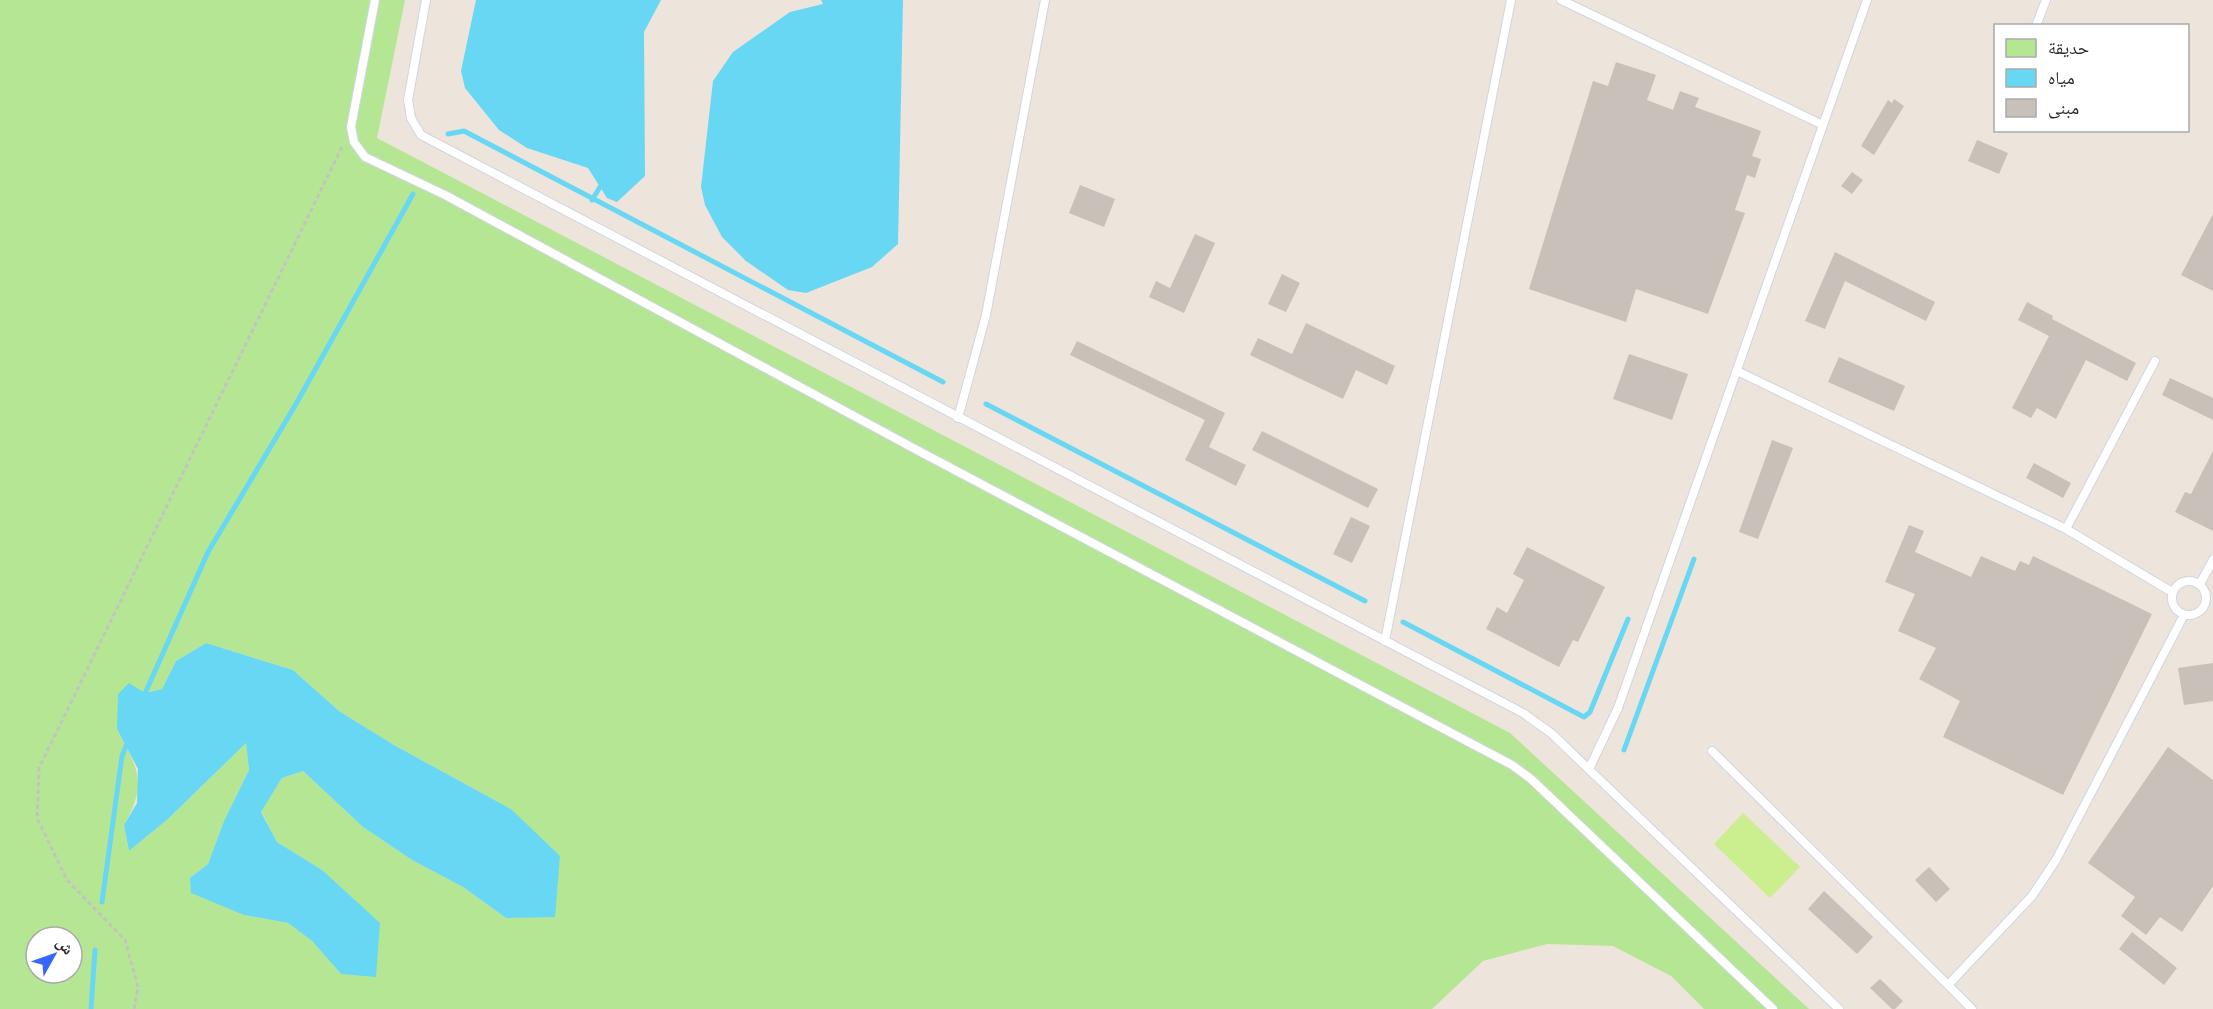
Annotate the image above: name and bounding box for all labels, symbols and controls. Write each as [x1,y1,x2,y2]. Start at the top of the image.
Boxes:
legend [1994,24,2189,132]
text: حديقة [2048,37,2089,58]
text: مياه [2048,67,2075,88]
text: مبنى [2048,97,2079,119]
north arrow [24,925,84,985]
text: ش [52,933,78,958]

